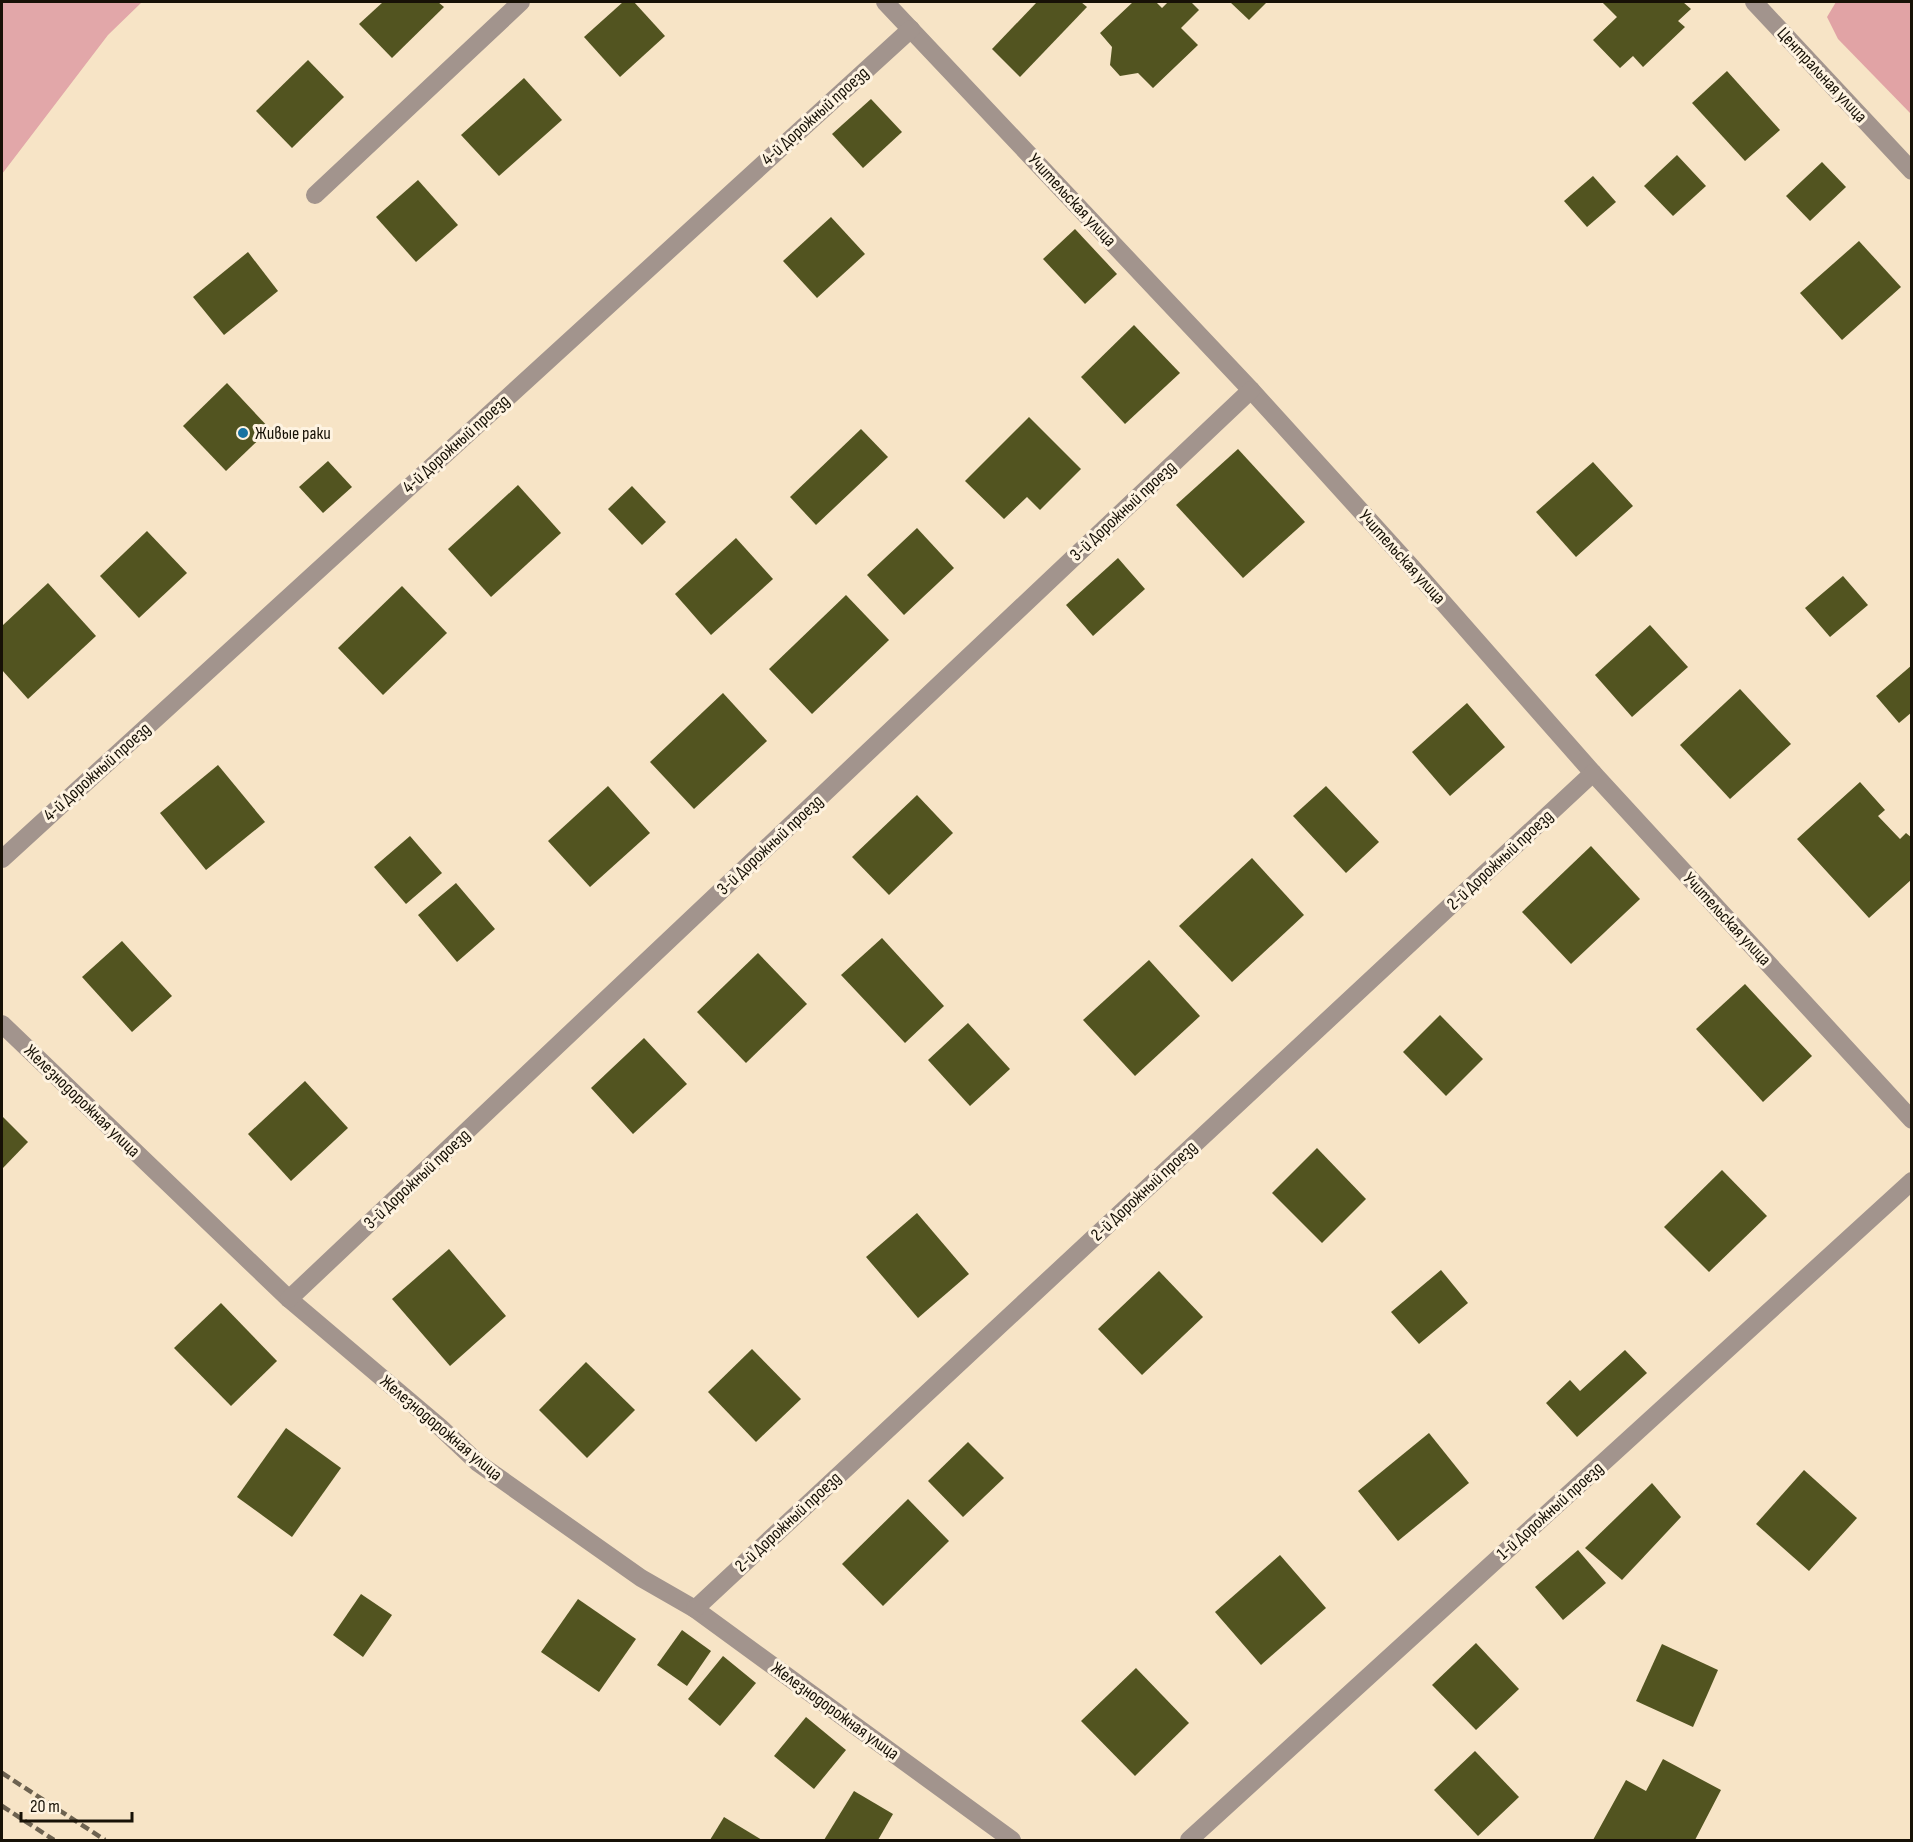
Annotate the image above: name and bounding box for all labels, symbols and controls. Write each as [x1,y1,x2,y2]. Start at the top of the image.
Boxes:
street label: Центральная улица [1773,23,1871,127]
street label: 4-й Дорожный проезд [757,62,873,170]
street label: Учительская улица [1024,149,1120,251]
street label: 4-й Дорожный проезд [398,390,514,498]
place label: Живые раки [255,423,331,444]
marker: Живые раки [236,426,250,440]
street label: 3-й Дорожный проезд [1066,457,1180,565]
street label: Учительская улица [1354,506,1450,609]
street label: 4-й Дорожный проезд [39,718,155,826]
street label: 3-й Дорожный проезд [713,791,827,899]
street label: 2-й Дорожный проезд [1443,806,1557,914]
street label: Учительская улица [1679,868,1775,970]
street label: Железнодорожная улица [20,1040,144,1162]
street label: 3-й Дорожный проезд [360,1125,474,1233]
street label: 2-й Дорожный проезд [1087,1137,1201,1245]
street label: Железнодорожная улица [376,1371,506,1485]
street label: 1-й Дорожный проезд [1492,1458,1608,1564]
street label: 2-й Дорожный проезд [731,1468,845,1576]
street label: Железнодорожная улица [767,1658,903,1764]
scale bar [21,1785,132,1823]
text: 20 m [30,1796,60,1817]

